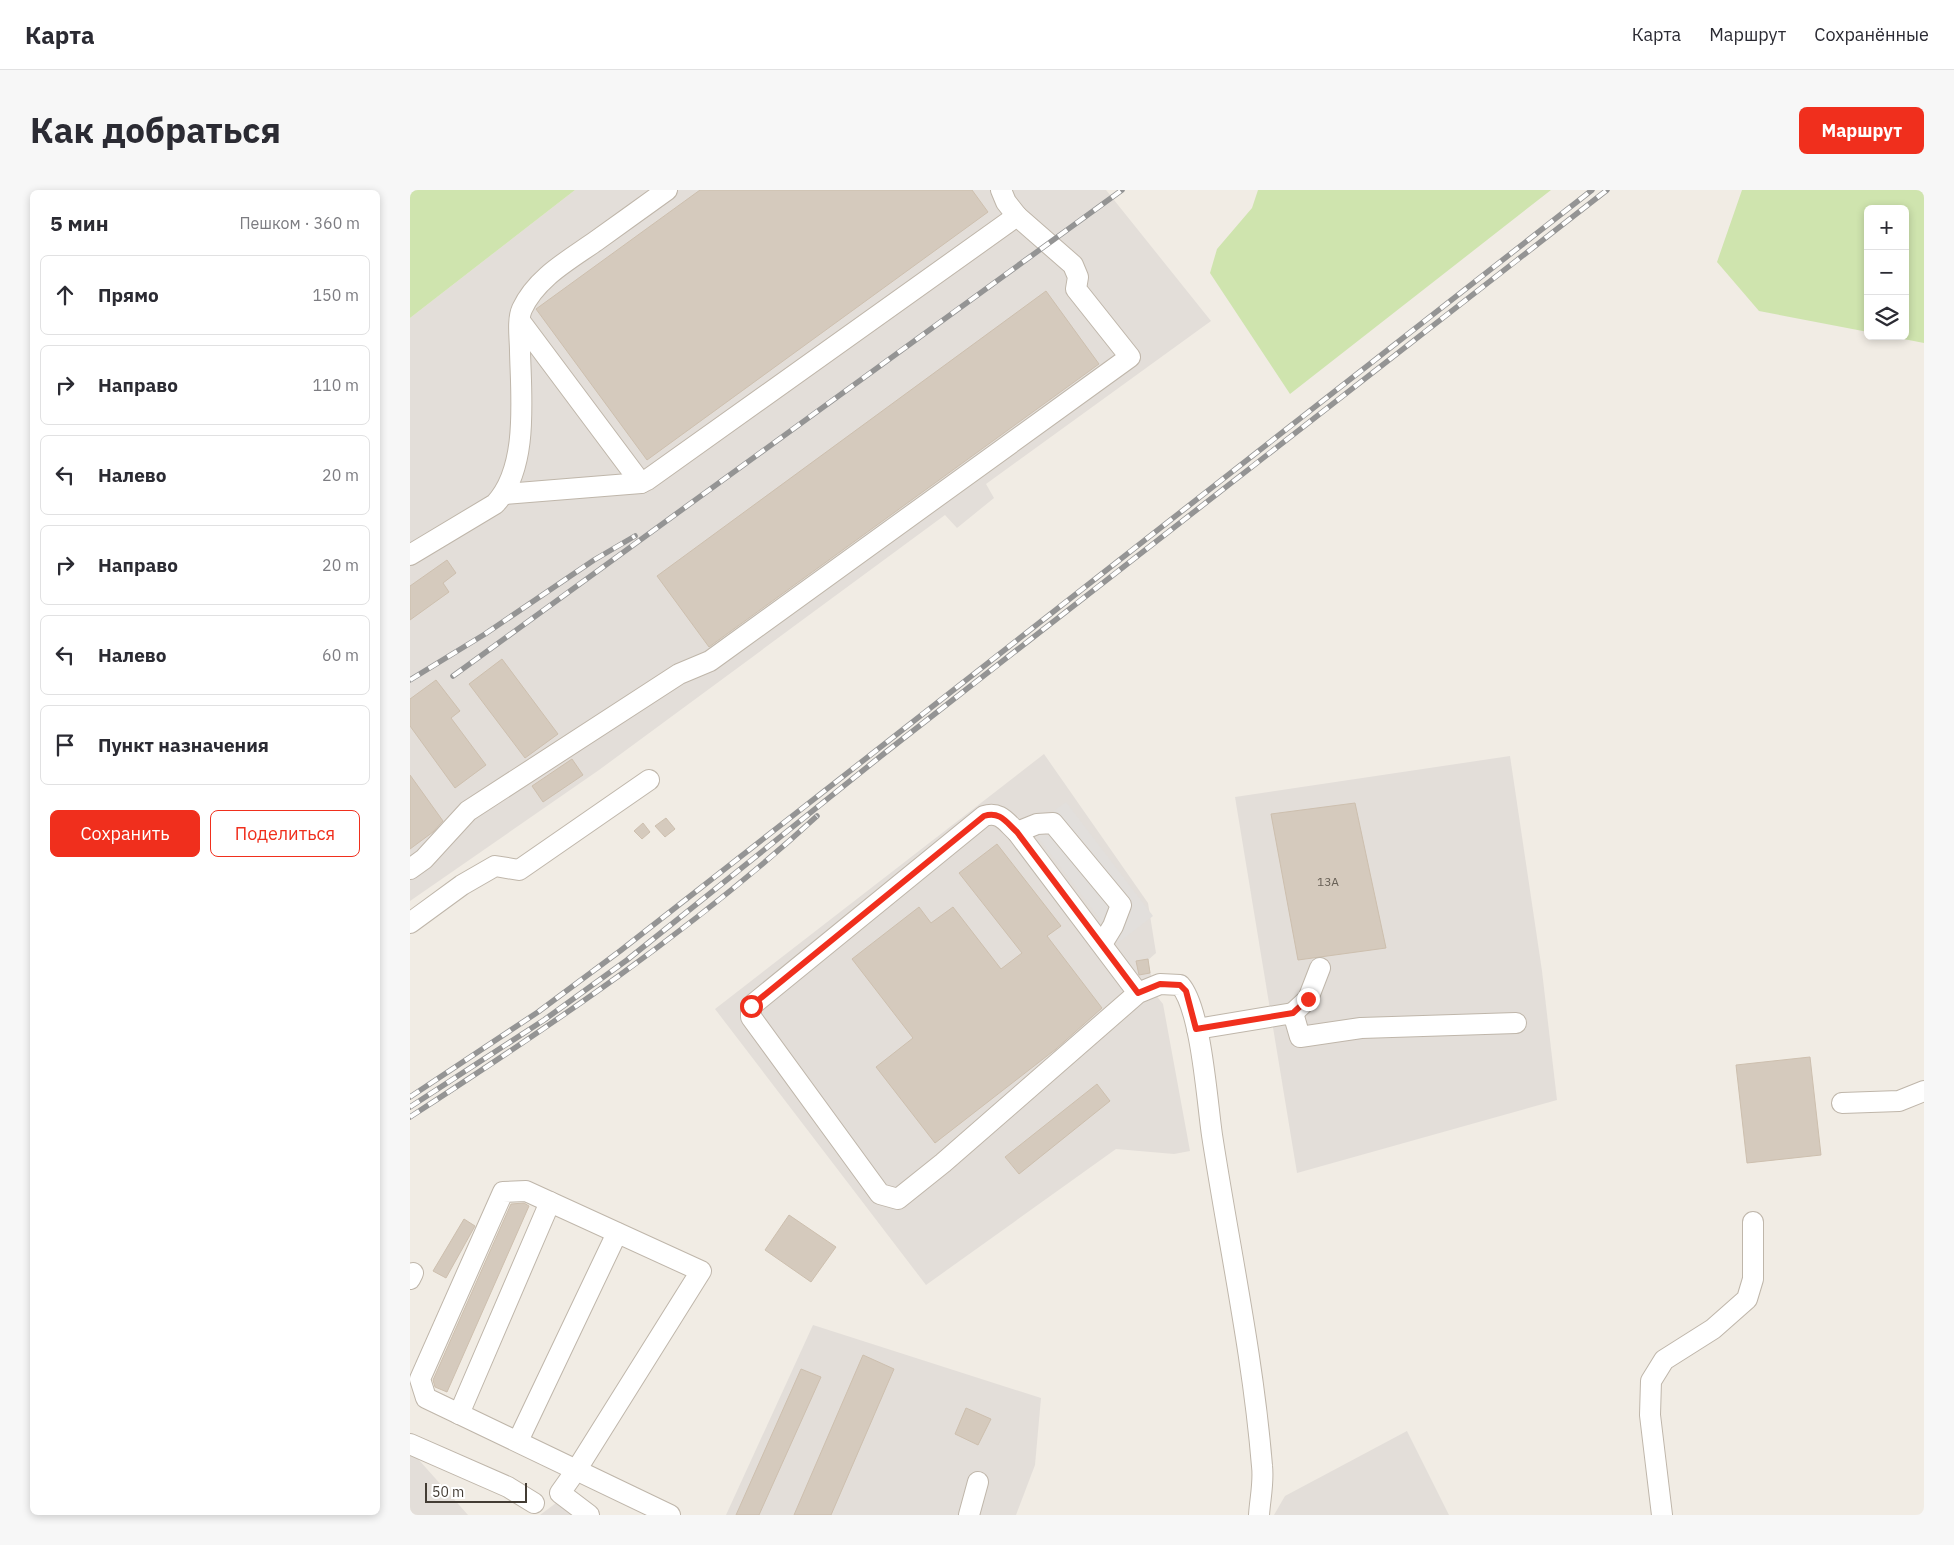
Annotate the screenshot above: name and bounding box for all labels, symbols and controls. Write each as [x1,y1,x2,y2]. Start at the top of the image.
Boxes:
text: Карта [25,19,95,51]
text: Карта [1632,23,1681,46]
text: Маршрут [1709,23,1786,46]
text: Сохранённые [1814,23,1929,46]
text: Как добраться [30,107,281,153]
button: Маршрут [1799,107,1924,154]
map controls [1864,205,1909,340]
button: + [1864,205,1909,250]
text: 5 мин [50,209,109,237]
text: Пешком · 360 m [239,213,360,233]
button: − [1864,250,1909,295]
icon: ahead [51,281,79,309]
text: Прямо [98,283,159,307]
text: 150 m [312,285,359,305]
button: layers [1864,295,1909,340]
icon: right [51,371,79,399]
text: Направо [98,373,178,397]
text: 110 m [312,375,359,395]
icon: left [51,461,79,489]
text: Налево [98,463,167,487]
text: 20 m [322,465,359,485]
icon: right [51,551,79,579]
text: Направо [98,553,178,577]
text: 20 m [322,555,359,575]
icon: left [51,641,79,669]
text: Налево [98,643,167,667]
text: 60 m [322,645,359,665]
icon: arrive [51,731,79,759]
text: Пункт назначения [98,733,269,757]
button: Сохранить [50,810,200,857]
button: Поделиться [210,810,360,857]
house number: 13А [1317,874,1339,889]
route end [1297,988,1320,1011]
route start [740,995,763,1018]
scale bar [425,1480,528,1503]
text: 50 m [432,1483,464,1501]

